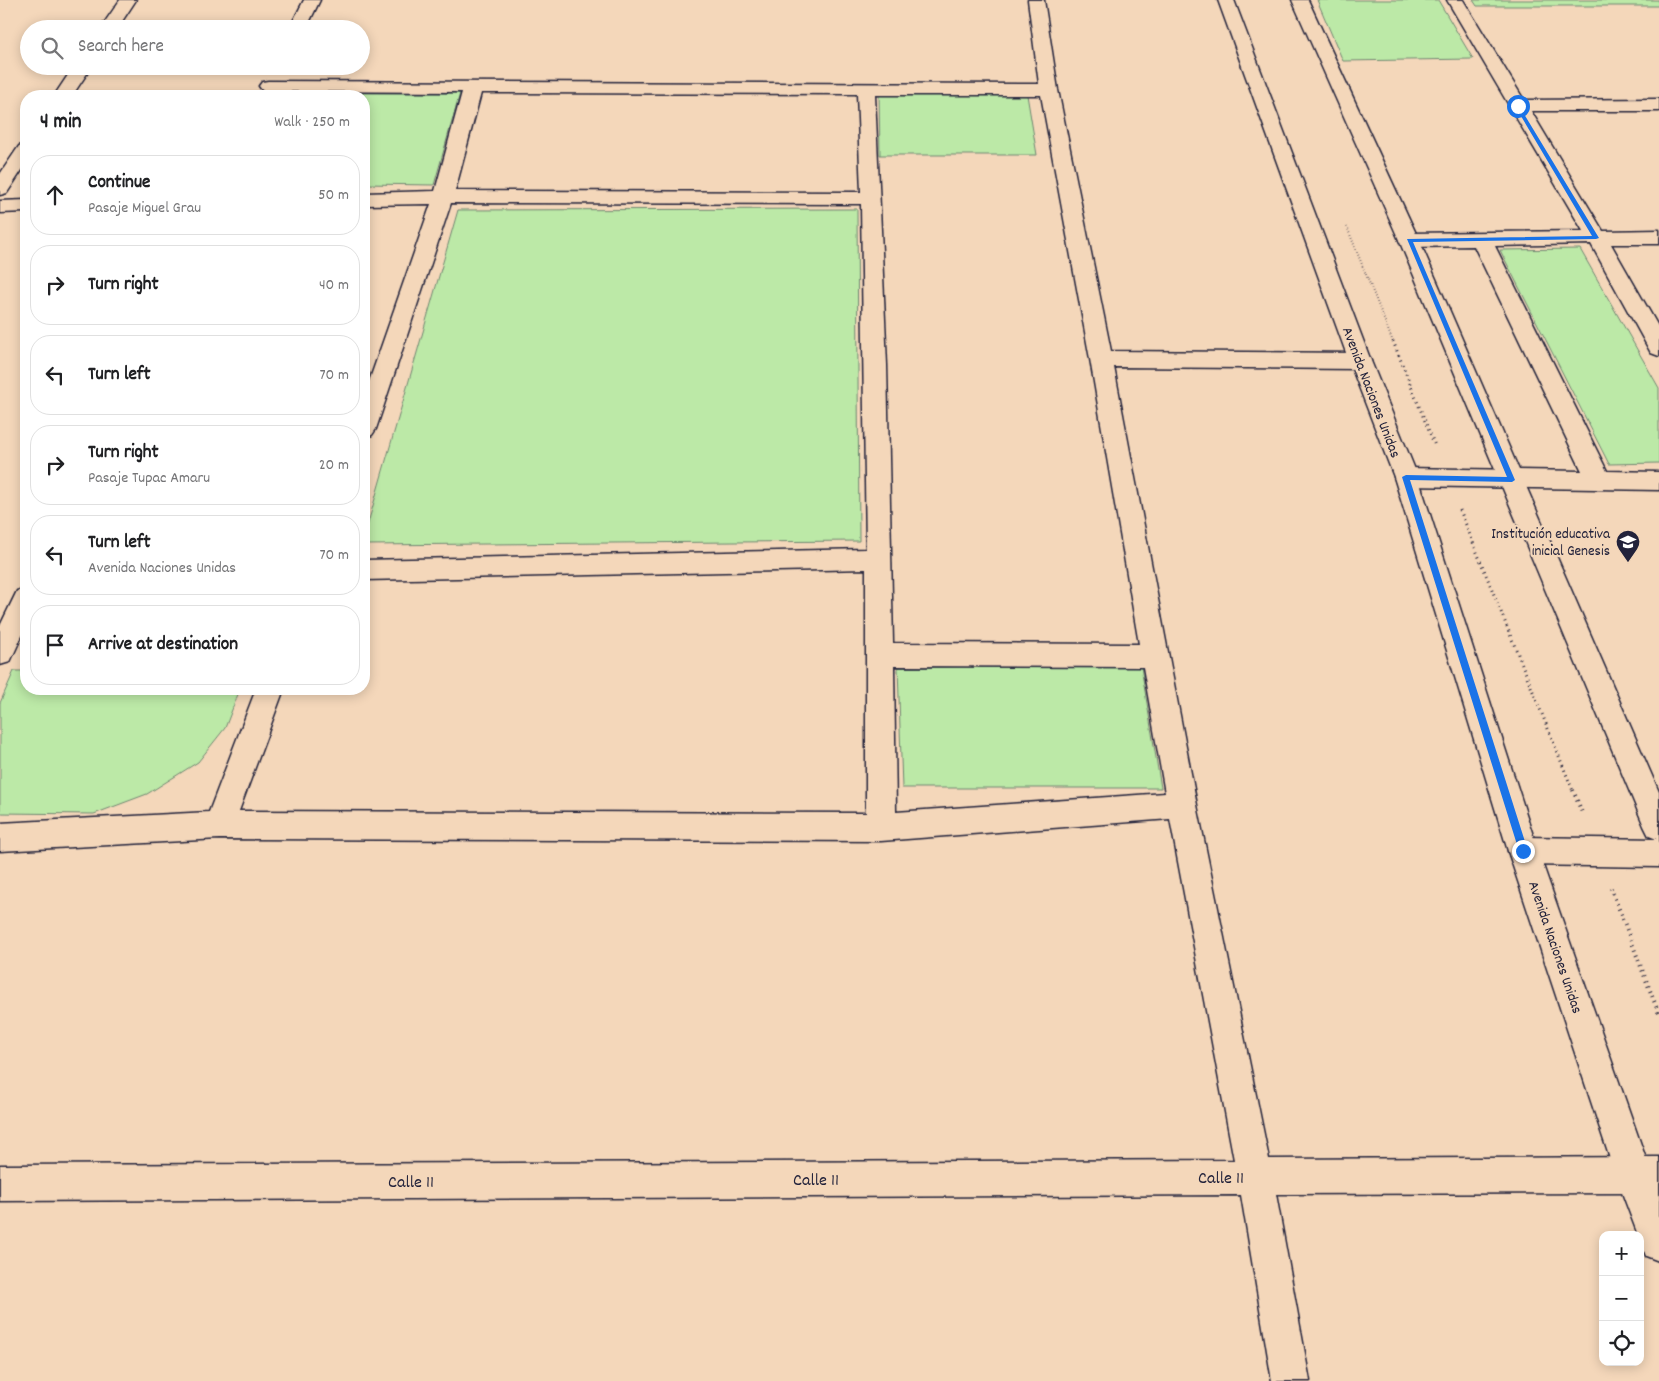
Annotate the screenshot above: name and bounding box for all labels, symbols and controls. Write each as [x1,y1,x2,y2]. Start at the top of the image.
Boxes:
search box [20,20,370,75]
icon: search [38,34,66,62]
text: Search here [78,34,164,61]
route start [1507,95,1530,118]
text: 4 min [40,108,82,138]
text: Walk · 250 m [274,111,350,134]
text: Continue [88,170,150,197]
icon: ahead [41,181,69,209]
text: 50 m [318,184,349,207]
text: Pasaje Miguel Grau [88,197,201,220]
icon: right [41,271,69,299]
text: Turn right [88,272,159,299]
text: 40 m [319,274,349,297]
street label: Avenida Naciones Unidas [1335,324,1405,461]
icon: left [41,361,69,389]
text: Turn left [88,362,151,389]
text: 70 m [319,364,349,387]
text: Turn right [88,440,159,467]
icon: right [41,451,69,479]
text: 20 m [319,454,349,477]
text: Pasaje Tupac Amaru [88,467,210,490]
place label: Institución educativa inicial Genesis [1491,524,1611,563]
school or university icon: Institución educativa inicial Genesis [1615,529,1641,563]
text: Turn left [88,530,151,557]
icon: left [41,541,69,569]
text: 70 m [319,544,349,567]
text: Avenida Naciones Unidas [88,557,236,580]
icon: arrive [41,631,69,659]
text: Arrive at destination [88,632,238,659]
route end [1512,840,1535,863]
street label: Avenida Naciones Unidas [1521,878,1587,1017]
street label: Calle 11 [1198,1167,1244,1192]
street label: Calle 11 [793,1169,839,1194]
street label: Calle 11 [388,1171,434,1196]
map controls [1599,1231,1644,1366]
button: + [1599,1231,1644,1276]
button: − [1599,1276,1644,1321]
button: locate [1599,1321,1644,1366]

